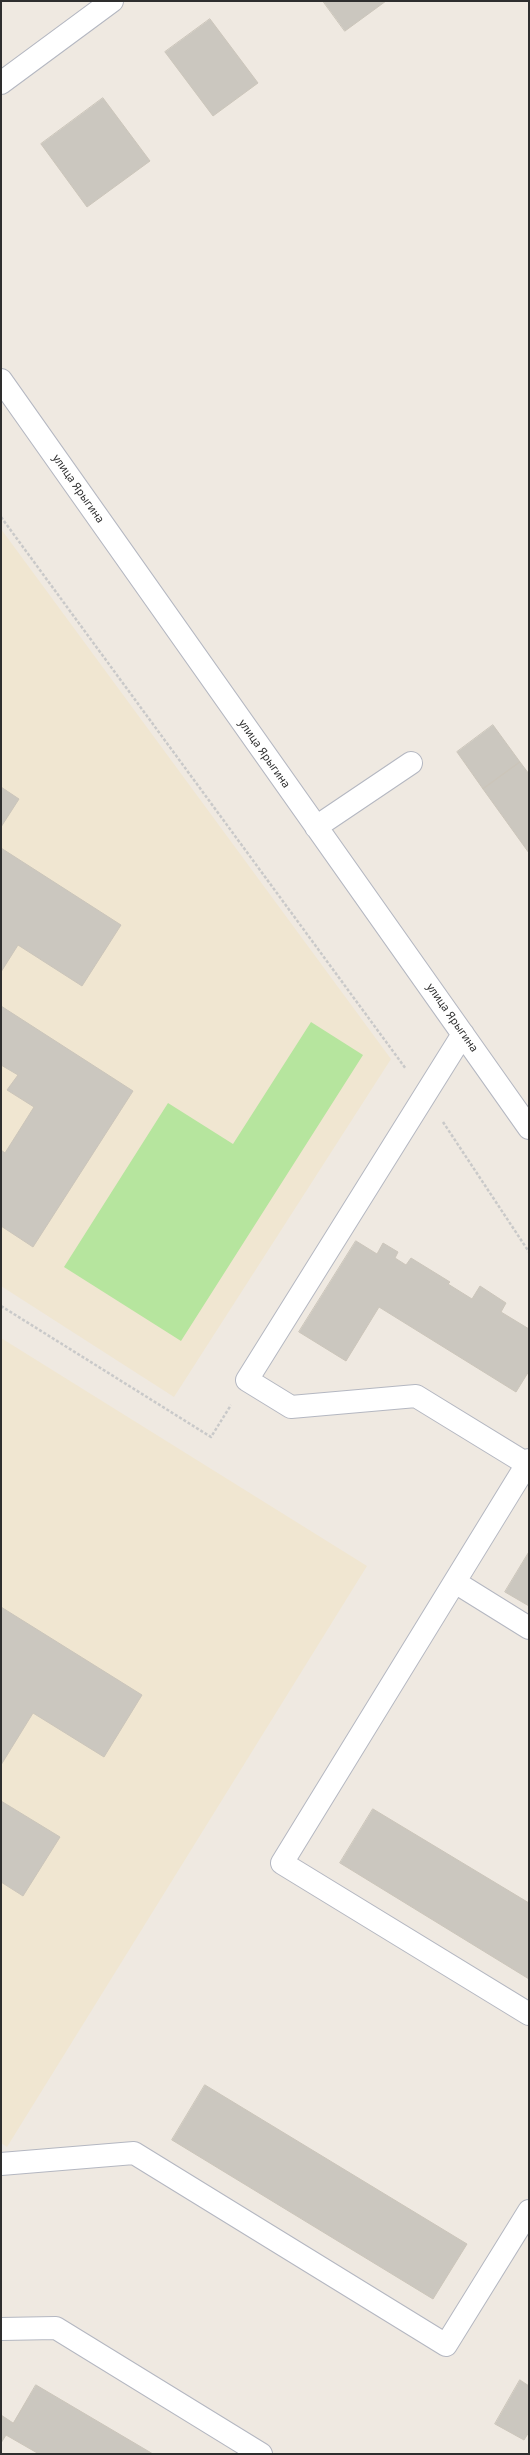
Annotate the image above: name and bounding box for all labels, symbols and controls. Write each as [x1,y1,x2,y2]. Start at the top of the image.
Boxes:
street label: улица Ярыгина [49,452,107,526]
street label: улица Ярыгина [235,717,293,791]
street label: улица Ярыгина [423,981,481,1055]

